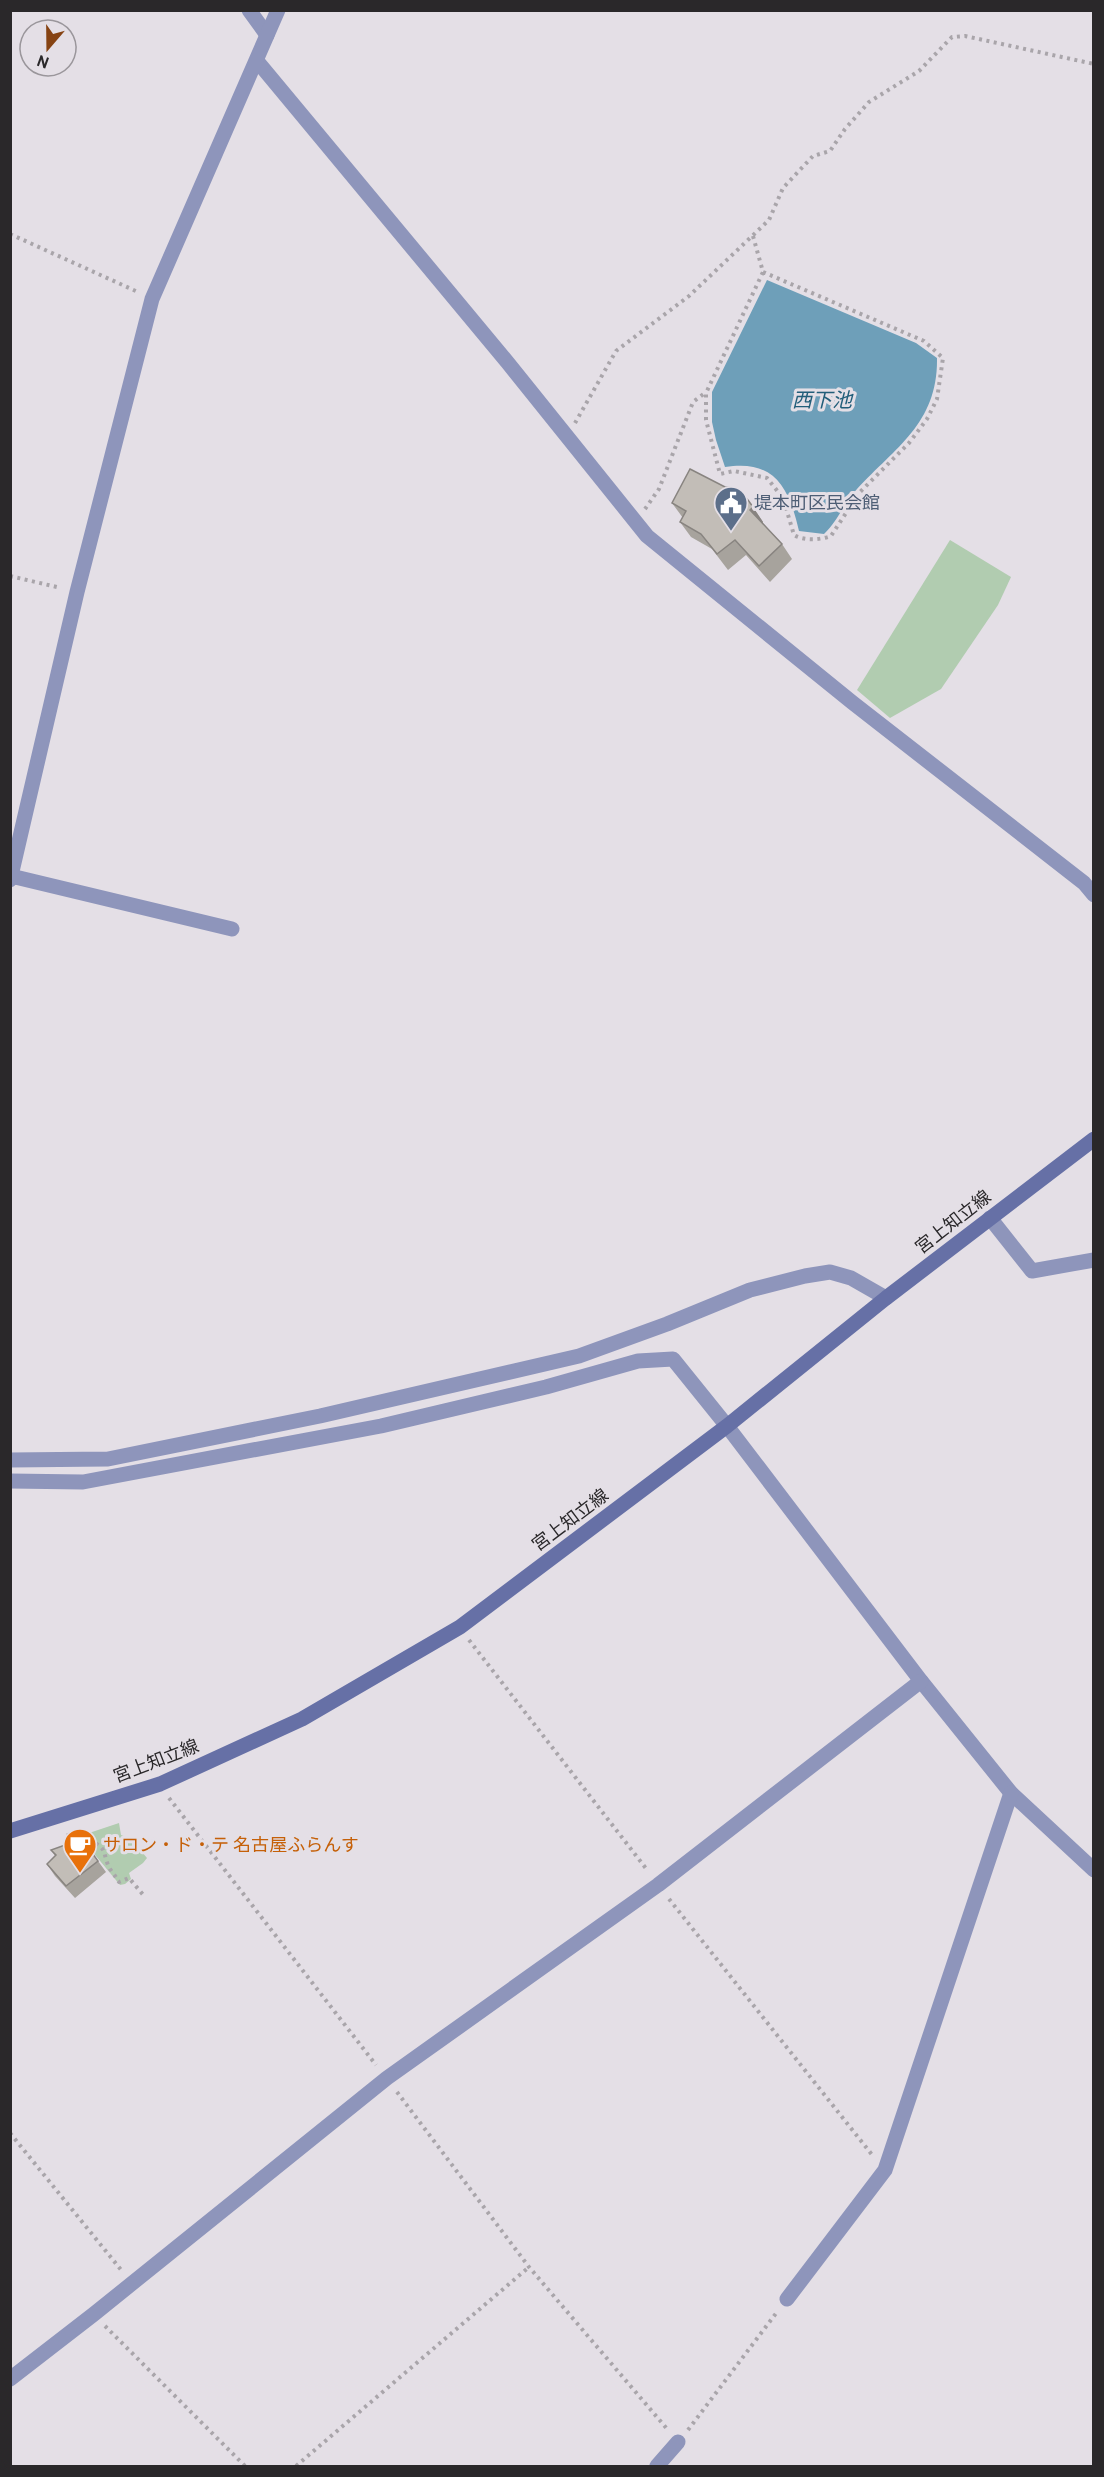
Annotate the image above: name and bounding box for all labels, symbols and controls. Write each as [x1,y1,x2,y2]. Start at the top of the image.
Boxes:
north arrow [18,18,78,78]
text: N [35,49,52,72]
water label: 西下池 [792,389,854,415]
public building icon: 堤本町区民会館 [713,485,749,532]
place label: 堤本町区民会館 [754,493,880,516]
street label: 宮上知立線 [911,1186,996,1260]
street label: 宮上知立線 [528,1485,614,1557]
street label: 宮上知立線 [110,1736,203,1789]
cafe icon: サロン・ド・テ 名古屋ふらんす [62,1827,98,1874]
place label: サロン・ド・テ 名古屋ふらんす [103,1835,359,1858]

